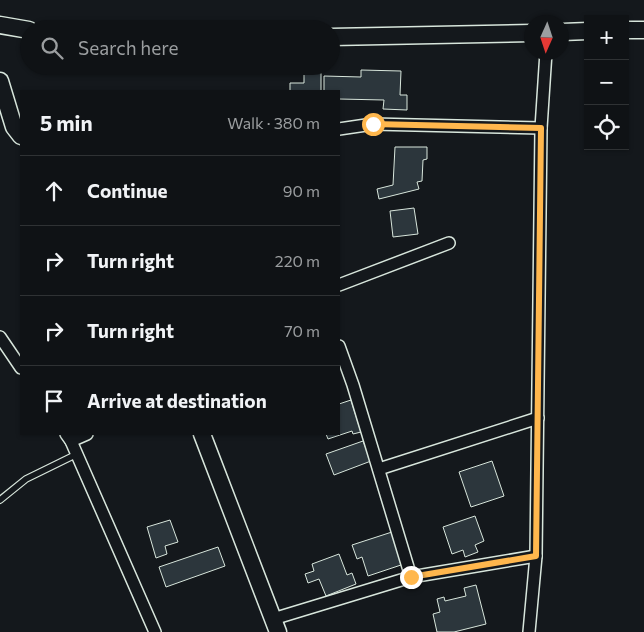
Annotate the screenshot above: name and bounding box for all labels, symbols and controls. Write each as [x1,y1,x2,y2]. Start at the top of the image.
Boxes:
north arrow [524,15,569,60]
map controls [584,15,629,150]
button: + [584,15,629,60]
search box [20,20,340,75]
icon: search [38,34,66,62]
text: Search here [78,36,178,59]
button: − [584,60,629,105]
button: locate [584,105,629,150]
text: 5 min [40,110,93,135]
text: Walk · 380 m [227,113,320,132]
route start [362,113,385,136]
icon: ahead [40,177,68,205]
text: Continue [87,179,167,202]
text: 90 m [283,181,320,200]
icon: right [40,247,68,275]
text: Turn right [87,249,174,272]
text: 220 m [275,251,320,270]
icon: right [40,317,68,345]
text: Turn right [87,319,174,342]
text: 70 m [284,321,320,340]
icon: arrive [40,387,68,415]
text: Arrive at destination [87,389,267,412]
route end [400,566,423,589]

